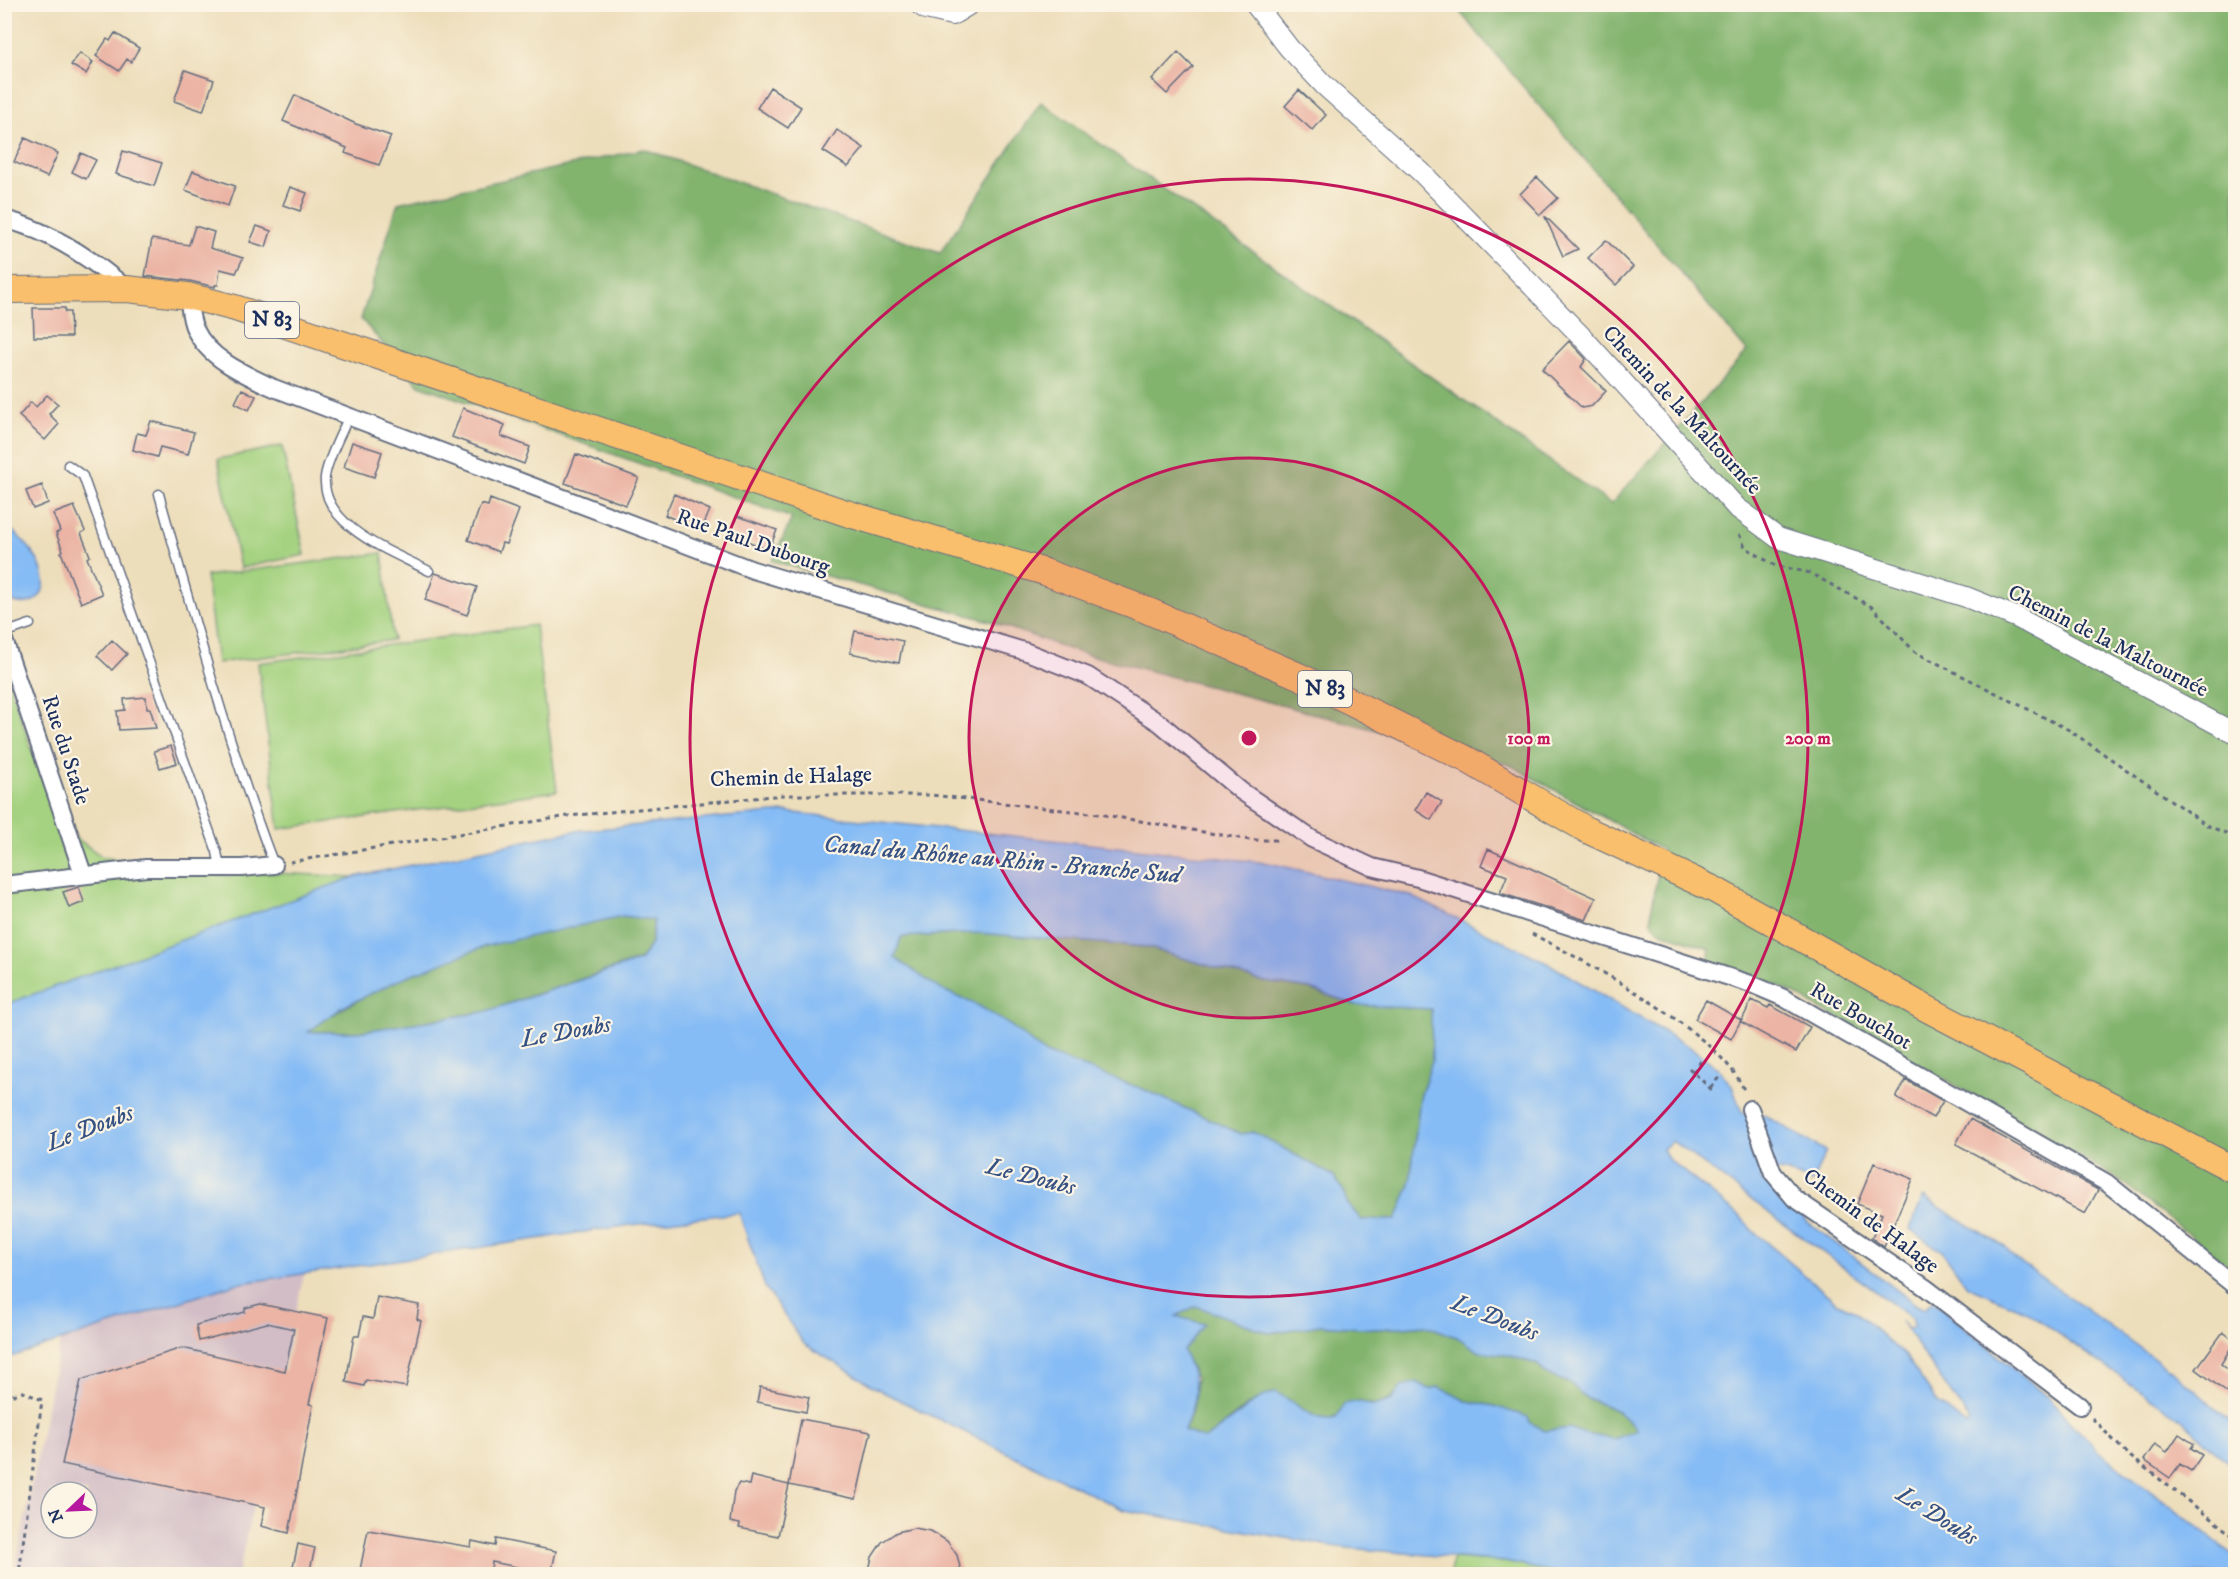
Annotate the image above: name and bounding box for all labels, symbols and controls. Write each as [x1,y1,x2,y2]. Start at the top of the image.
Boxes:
road number: N 83 [245,302,299,338]
street label: Chemin de la Maltournée [1597,320,1767,500]
street label: Rue Paul Dubourg [673,503,834,581]
street label: Chemin de la Maltournée [2003,579,2213,703]
road number: N 83 [1298,671,1352,707]
street label: Rue du Stade [36,692,96,808]
centre of rings [1239,728,1259,748]
text: 100 m [1507,728,1551,750]
text: 200 m [1785,728,1831,750]
street label: Chemin de Halage [710,761,872,793]
water label: Canal du Rhône au Rhin - Branche Sud [822,829,1185,891]
street label: Rue Bouchot [1805,976,1917,1056]
water label: Le Doubs [517,1009,614,1055]
water label: Le Doubs [40,1098,138,1159]
water label: Le Doubs [981,1151,1079,1203]
street label: Chemin de Halage [1798,1162,1944,1280]
water label: Le Doubs [1445,1287,1543,1348]
water label: Le Doubs [1889,1478,1984,1553]
north arrow [39,1480,99,1540]
text: N [44,1506,68,1525]

